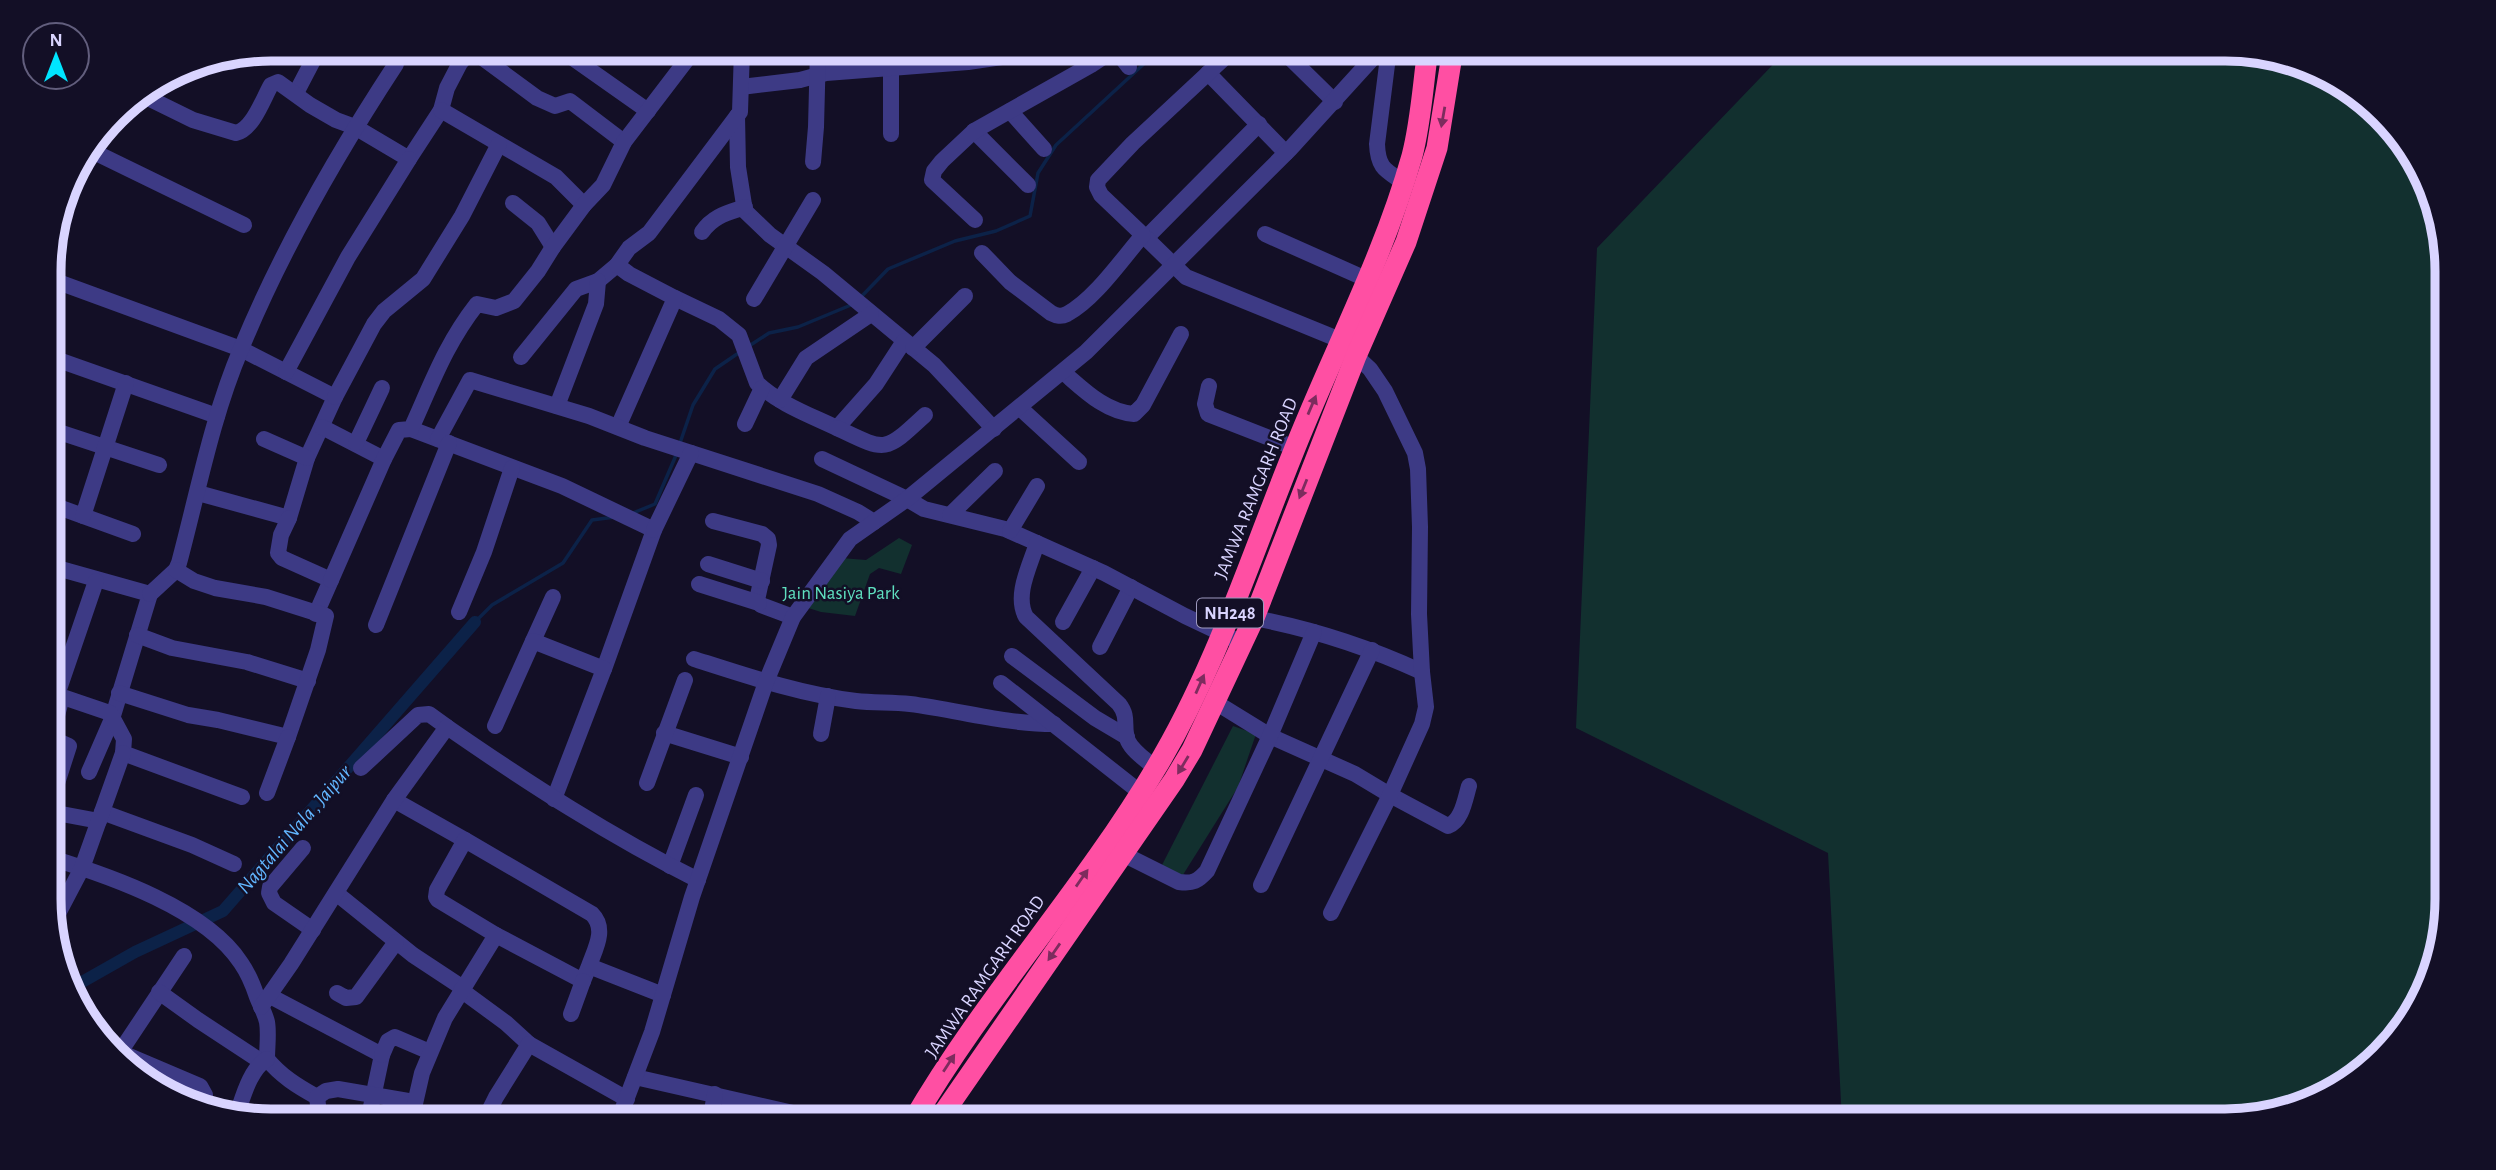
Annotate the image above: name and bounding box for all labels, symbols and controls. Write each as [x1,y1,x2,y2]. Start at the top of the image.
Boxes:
north arrow [21,21,91,91]
text: N [49,31,63,50]
one-way arrow [1437,106,1448,128]
street label: JAMWA RAMGARH ROAD [1211,395,1301,582]
one-way arrow [1306,395,1318,415]
one-way arrow [1297,479,1308,500]
park label: Jain Nasiya Park [782,584,900,603]
road number: NH248 [1197,598,1263,628]
one-way arrow [1195,674,1206,695]
one-way arrow [1176,755,1189,774]
water label: Nagtalai Nala , Jaipur [233,760,357,898]
one-way arrow [1075,869,1089,887]
street label: JAMWA RAMGARH ROAD [922,892,1048,1062]
one-way arrow [1048,943,1061,962]
one-way arrow [943,1054,956,1073]

